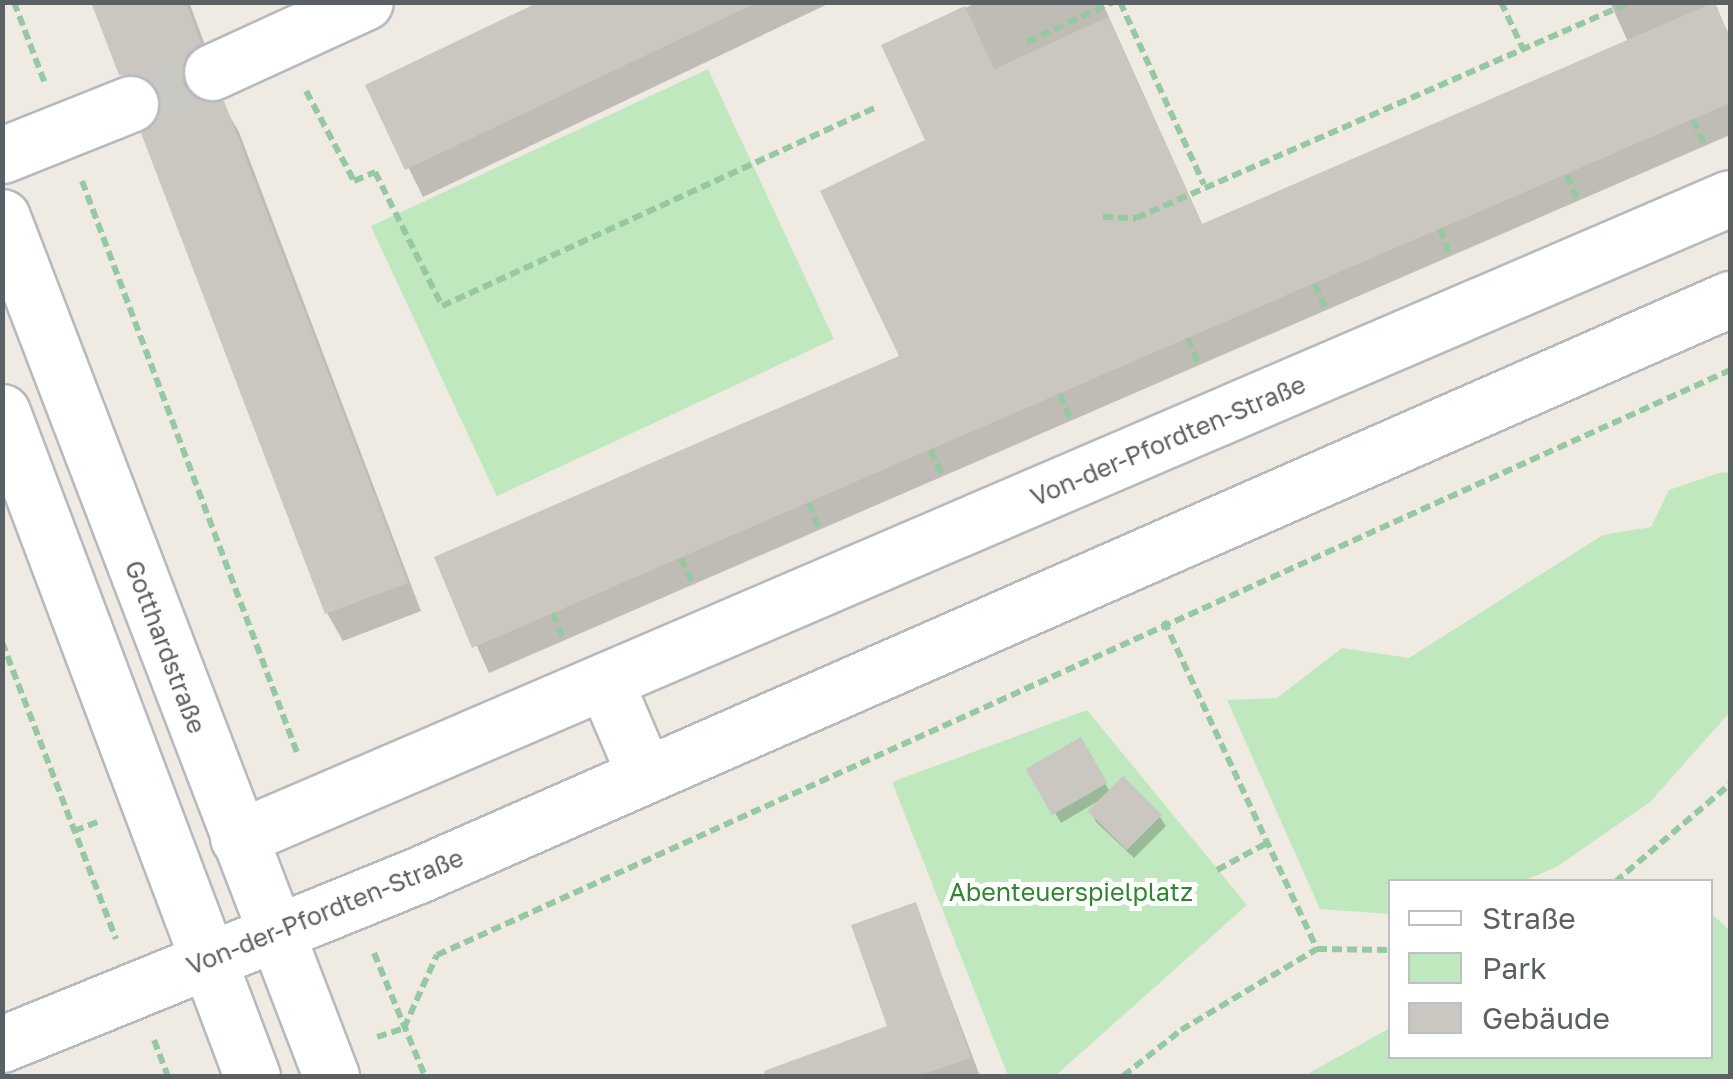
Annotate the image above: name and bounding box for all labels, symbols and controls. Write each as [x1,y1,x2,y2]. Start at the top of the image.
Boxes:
street label: Von-der-Pfordten-Straße [1026,369,1310,513]
street label: Gotthardstraße [118,556,212,738]
street label: Von-der-Pfordten-Straße [182,843,468,981]
park label: Abenteuerspielplatz [949,877,1193,907]
legend [1388,879,1713,1059]
text: Straße [1482,900,1576,936]
text: Park [1482,950,1547,986]
text: Gebäude [1482,1000,1610,1036]

